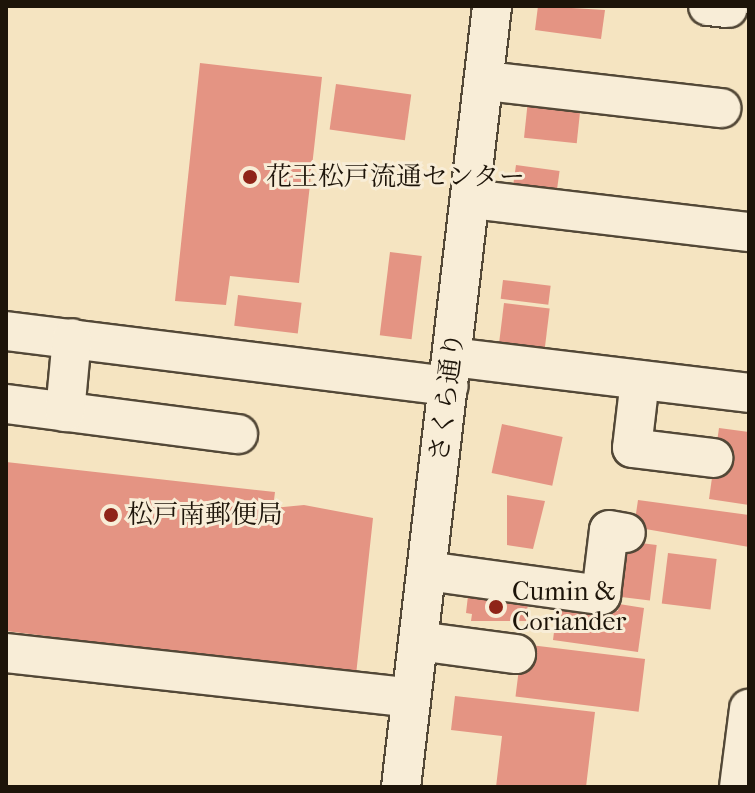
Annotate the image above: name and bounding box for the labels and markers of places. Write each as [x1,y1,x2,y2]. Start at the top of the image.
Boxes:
place label: 花王松戸流通センター [266,161,526,193]
marker: 花王松戸流通センター [241,168,259,186]
place label: 松戸南郵便局 [127,499,283,531]
marker: 松戸南郵便局 [102,506,120,524]
place label: Cumin & Coriander [512,576,626,638]
marker: Cumin & Coriander [487,598,505,616]

